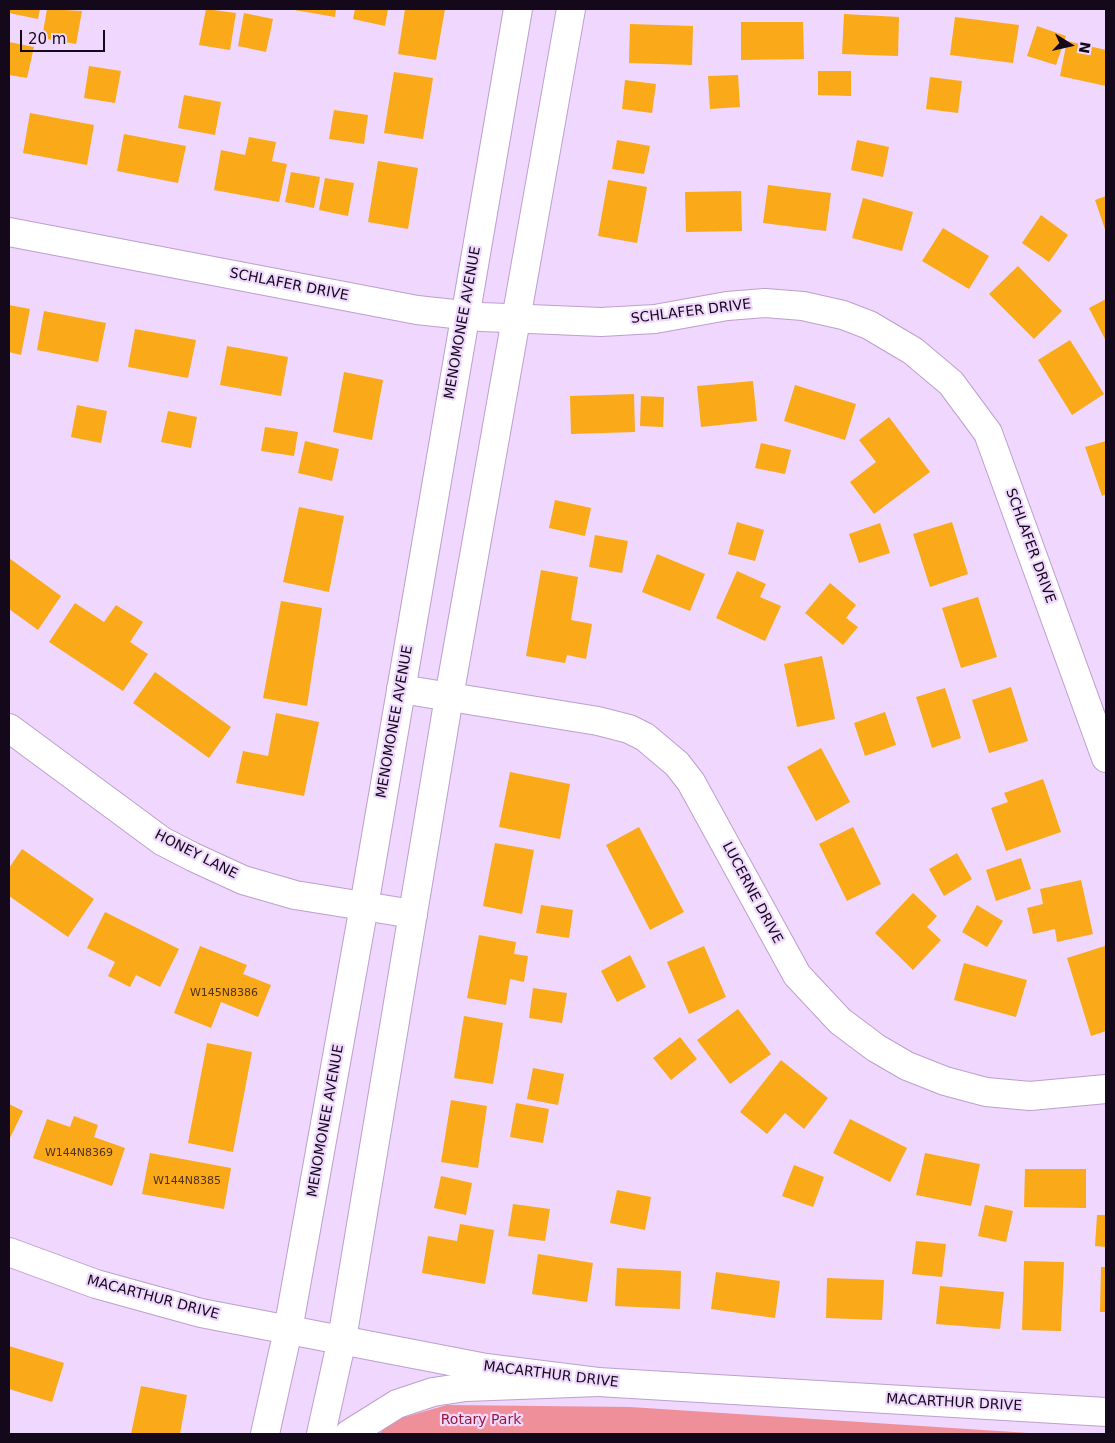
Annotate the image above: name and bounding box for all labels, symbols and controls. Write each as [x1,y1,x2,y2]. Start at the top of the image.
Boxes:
scale bar [22,20,108,52]
north arrow [1045,20,1095,70]
text: 20 m [28,30,66,48]
text: N [1076,40,1094,55]
street label: MENOMONEE AVENUE [441,245,485,401]
street label: SCHLAFER DRIVE [228,265,350,305]
street label: SCHLAFER DRIVE [630,296,752,328]
street label: SCHLAFER DRIVE [1001,486,1059,606]
street label: MENOMONEE AVENUE [373,644,417,800]
street label: HONEY LANE [152,827,240,883]
street label: LUCERNE DRIVE [718,839,786,947]
house number: W145N8386 [190,986,258,1000]
street label: MENOMONEE AVENUE [304,1043,348,1199]
house number: W144N8369 [45,1146,113,1160]
house number: W144N8385 [153,1174,221,1188]
street label: MACARTHUR DRIVE [85,1272,221,1324]
street label: MACARTHUR DRIVE [482,1358,620,1392]
street label: MACARTHUR DRIVE [886,1391,1022,1415]
park label: Rotary Park [441,1412,521,1428]

